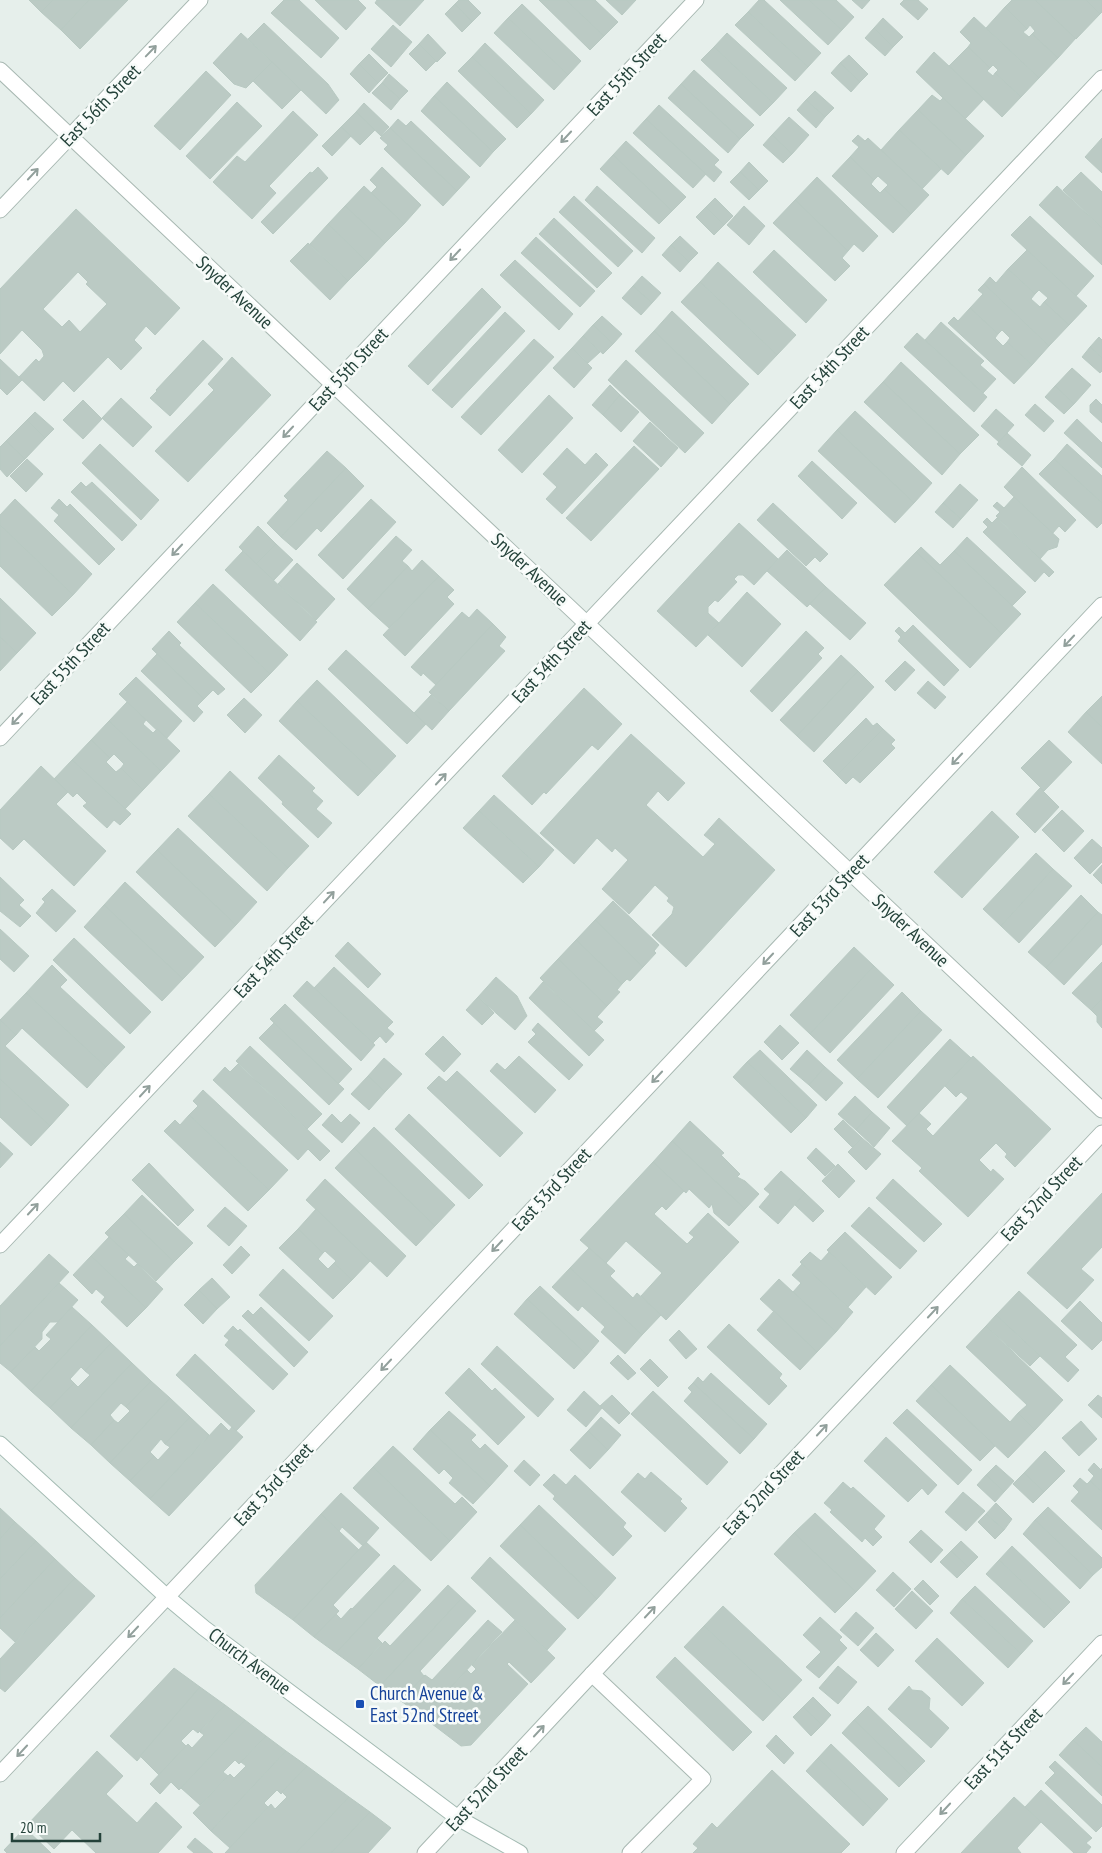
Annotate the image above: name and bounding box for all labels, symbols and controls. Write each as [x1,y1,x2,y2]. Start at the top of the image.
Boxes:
street label: East 55th Street [581,27,671,121]
one-way arrow [145,45,157,57]
street label: East 56th Street [55,58,146,151]
one-way arrow [560,131,572,144]
one-way arrow [27,168,39,181]
one-way arrow [449,249,461,262]
street label: Snyder Avenue [192,250,279,334]
street label: East 54th Street [784,320,874,414]
street label: East 55th Street [303,322,393,416]
one-way arrow [282,426,294,438]
street label: Snyder Avenue [487,527,574,611]
one-way arrow [171,544,183,557]
street label: East 54th Street [506,614,596,708]
street label: East 55th Street [25,616,115,710]
one-way arrow [1063,634,1075,646]
one-way arrow [11,713,23,726]
one-way arrow [951,752,963,765]
one-way arrow [434,773,446,785]
street label: East 53rd Street [784,848,874,942]
street label: Snyder Avenue [868,888,955,972]
one-way arrow [323,890,335,903]
street label: East 54th Street [228,909,318,1003]
one-way arrow [762,952,774,965]
one-way arrow [651,1071,663,1083]
one-way arrow [139,1085,151,1098]
street label: East 53rd Street [506,1142,596,1236]
street label: East 52nd Street [995,1150,1087,1246]
one-way arrow [27,1203,39,1216]
one-way arrow [491,1240,503,1253]
one-way arrow [927,1306,939,1318]
one-way arrow [380,1358,392,1371]
one-way arrow [816,1424,828,1437]
street label: East 53rd Street [228,1437,318,1531]
street label: East 52nd Street [717,1444,809,1540]
one-way arrow [644,1606,656,1618]
street label: Church Avenue [204,1622,296,1700]
one-way arrow [127,1626,139,1639]
one-way arrow [1063,1672,1075,1684]
place label: Church Avenue & East 52nd Street [370,1681,484,1727]
marker: Church Avenue & East 52nd Street [354,1698,366,1710]
street label: East 51st Street [959,1701,1048,1794]
one-way arrow [533,1724,545,1737]
street label: East 52nd Street [440,1740,532,1836]
one-way arrow [16,1744,28,1757]
one-way arrow [939,1803,951,1816]
scale bar [12,1810,100,1842]
text: 20 m [20,1818,46,1837]

